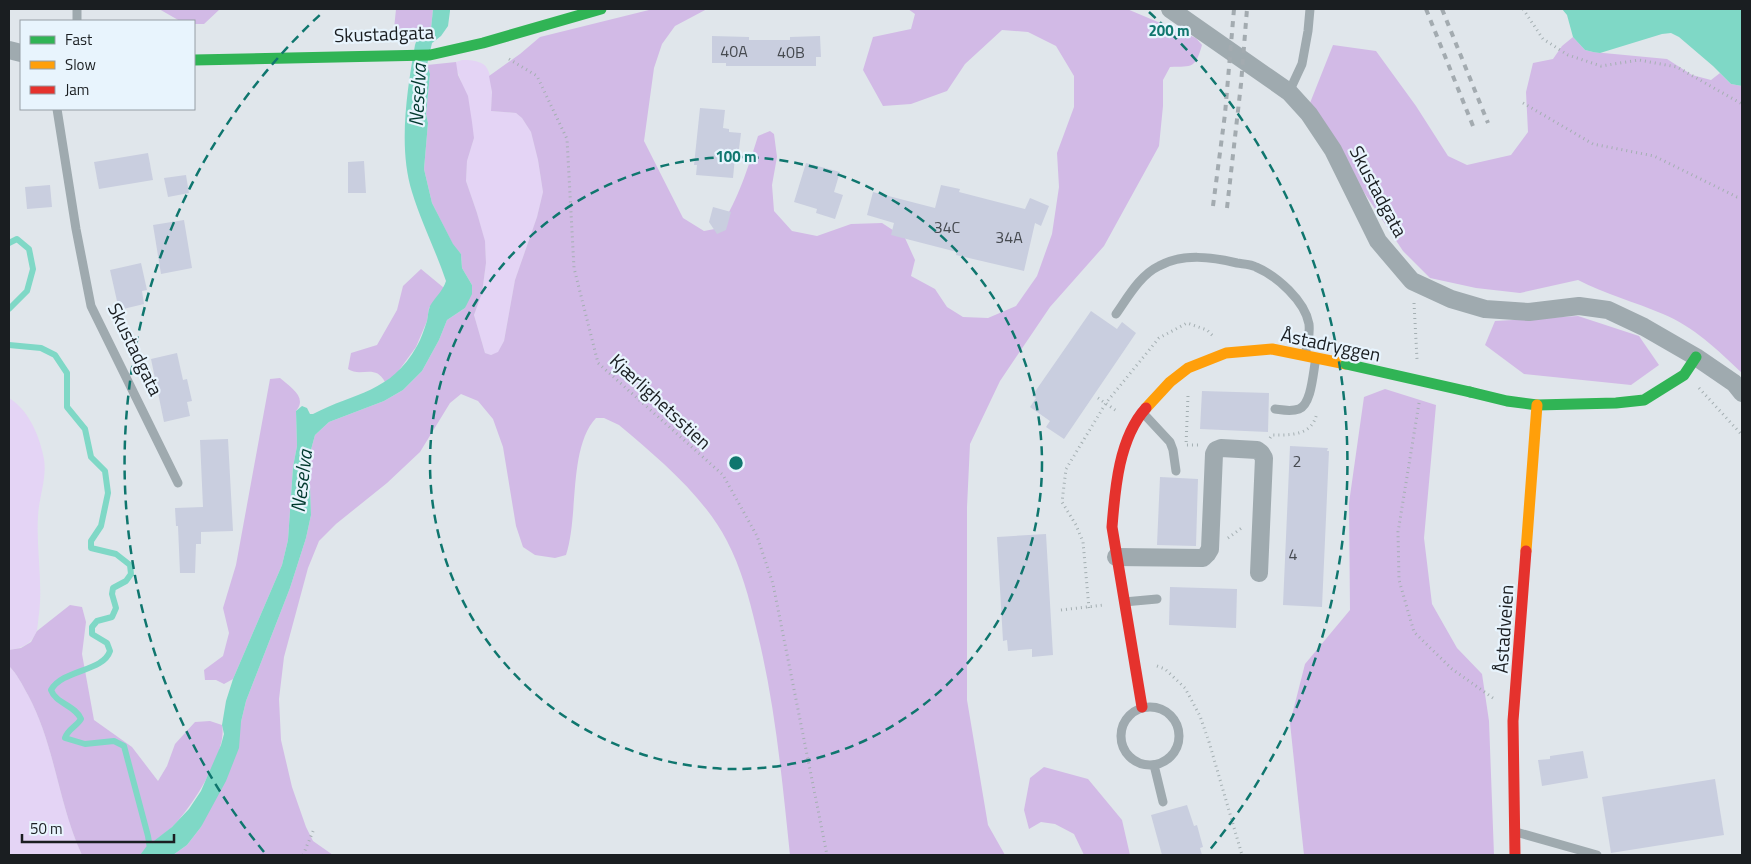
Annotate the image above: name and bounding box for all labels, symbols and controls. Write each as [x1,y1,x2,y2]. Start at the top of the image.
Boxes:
street label: Skustadgata [334,17,435,49]
text: 200 m [1148,19,1190,42]
legend [20,20,195,110]
text: Fast [65,28,93,51]
house number: 40A [720,39,748,63]
house number: 40B [777,40,805,64]
text: Slow [65,53,96,76]
water label: Neselva [400,62,434,127]
text: Jam [65,78,89,101]
street label: Skustadgata [1343,140,1416,242]
text: 100 m [715,145,757,168]
house number: 34C [934,215,961,239]
house number: 34A [995,225,1023,249]
street label: Skustadgata [101,298,171,401]
street label: Åstadryggen [1278,319,1384,369]
street label: Kjærlighetsstien [604,346,718,456]
water label: Neselva [282,447,320,514]
house number: 2 [1293,449,1301,473]
centre of rings [727,454,745,472]
house number: 4 [1289,542,1298,566]
street label: Åstadveien [1485,584,1521,674]
scale bar [22,812,175,844]
text: 50 m [30,817,63,840]

